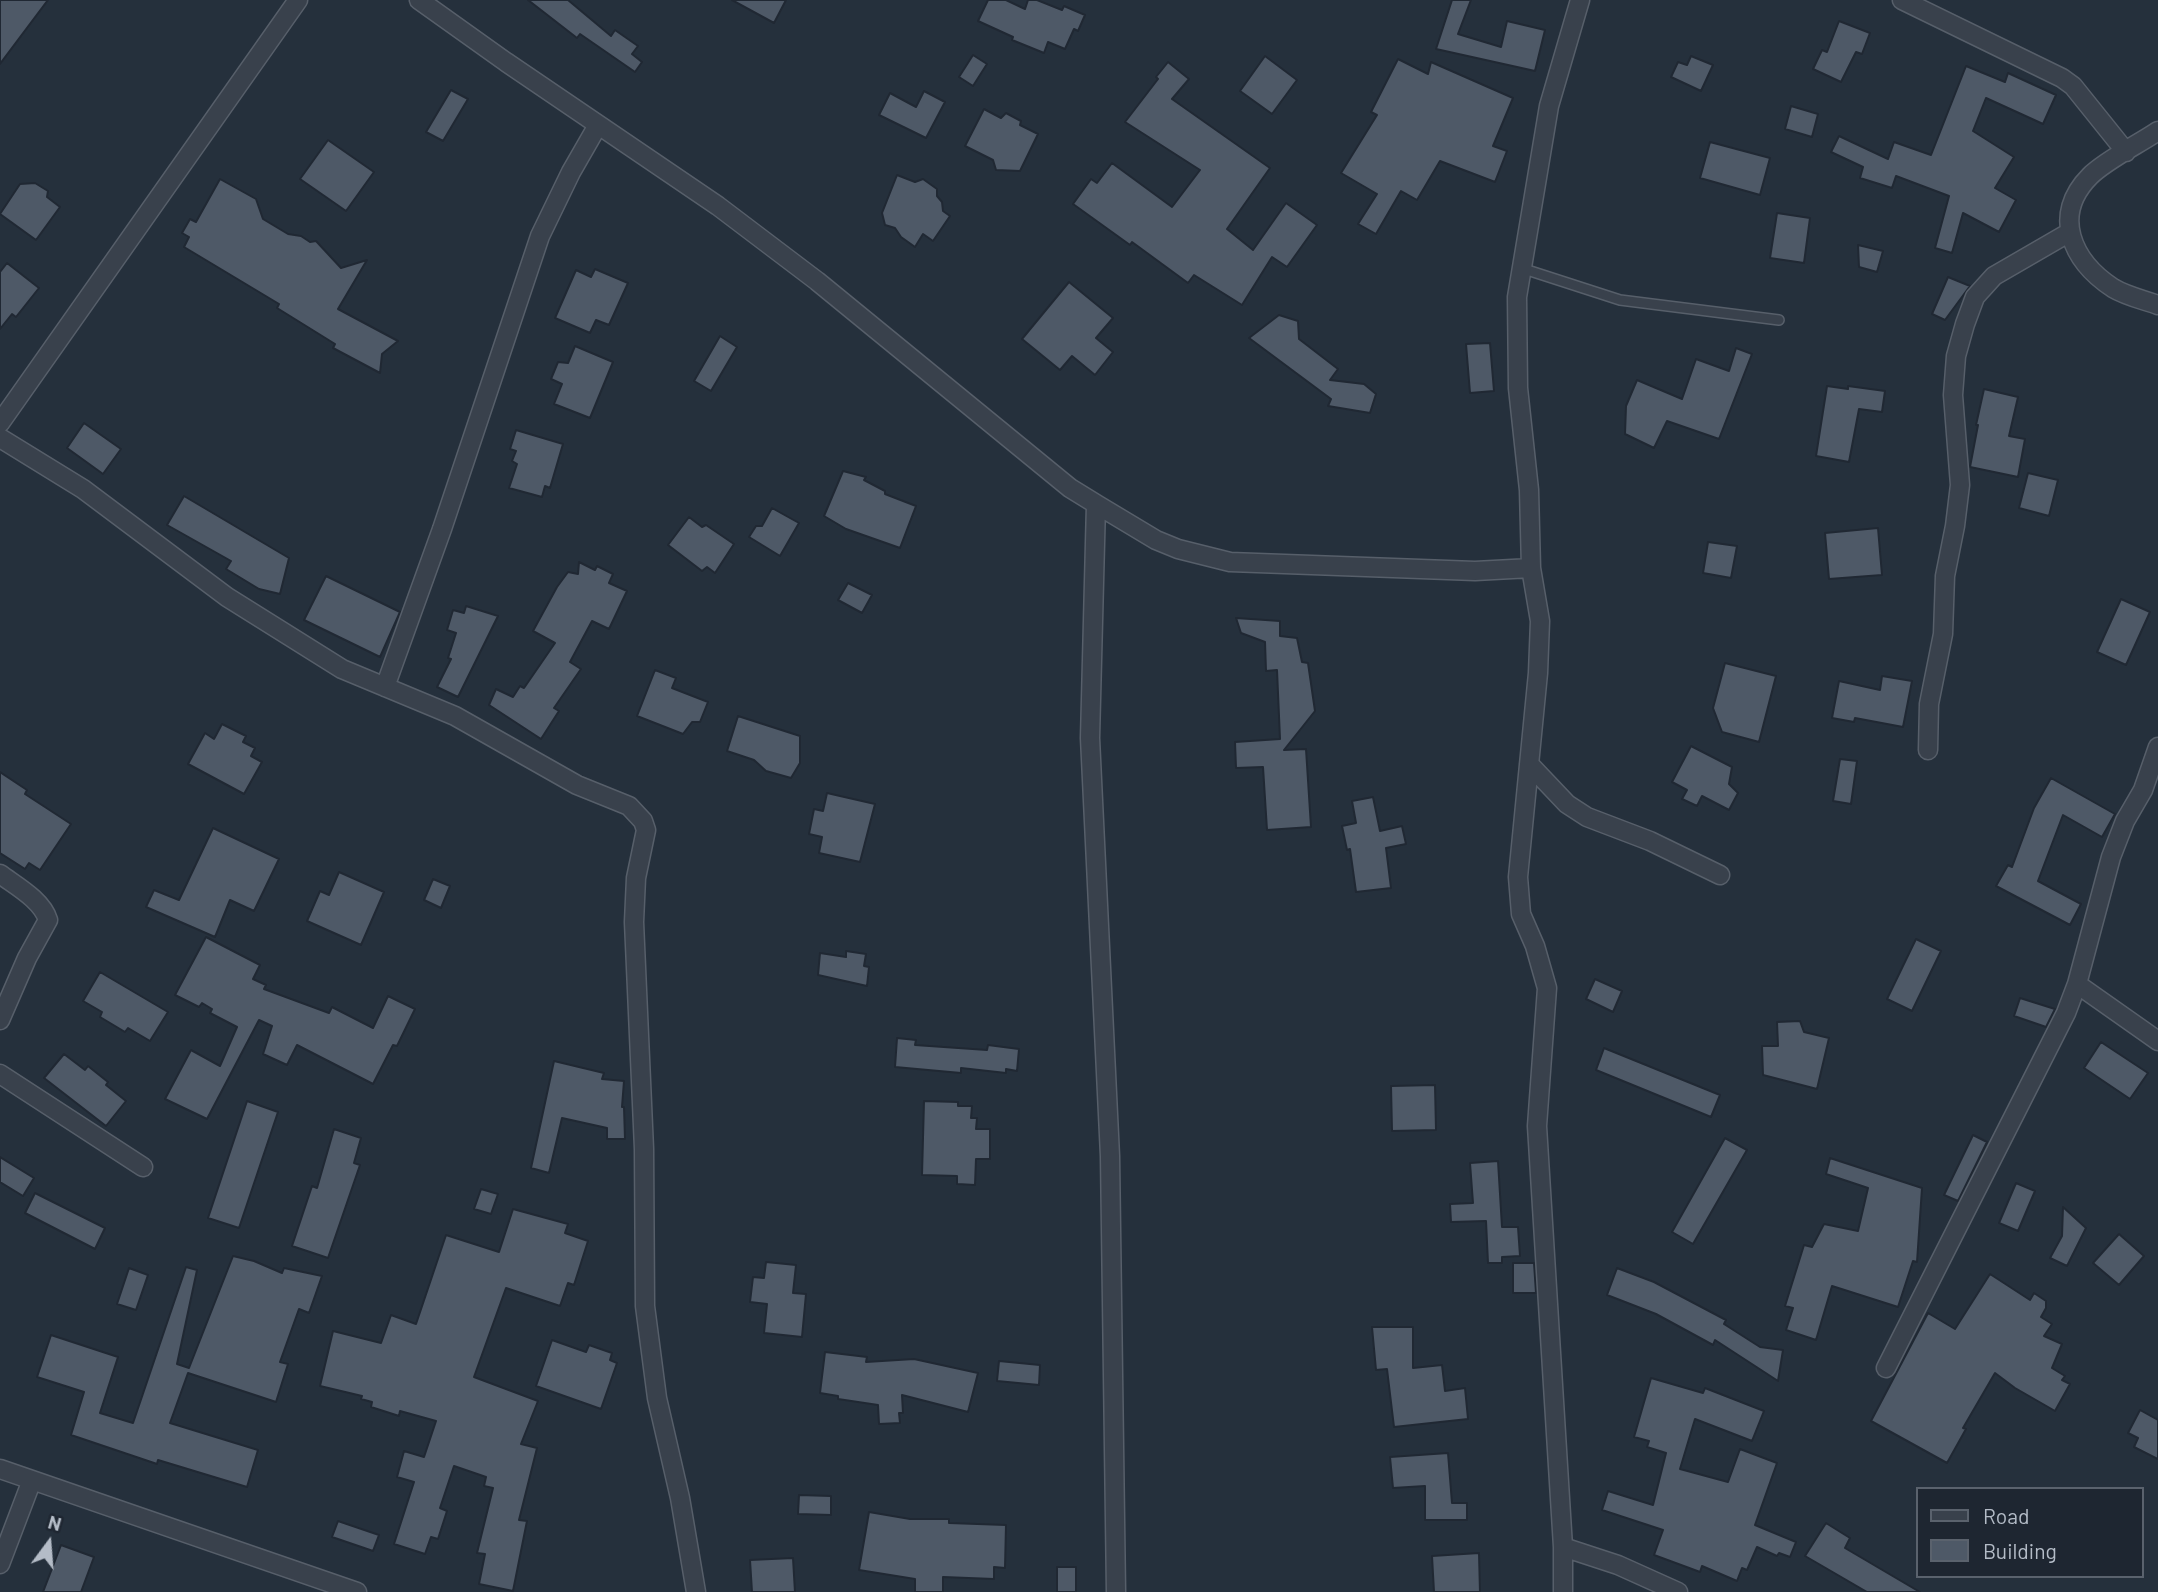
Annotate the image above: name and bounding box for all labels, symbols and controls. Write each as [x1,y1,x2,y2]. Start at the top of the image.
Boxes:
legend [1916,1487,2144,1578]
text: Road [1983,1503,2029,1528]
north arrow [14,1508,84,1578]
text: N [46,1510,64,1535]
text: Building [1983,1538,2057,1563]

